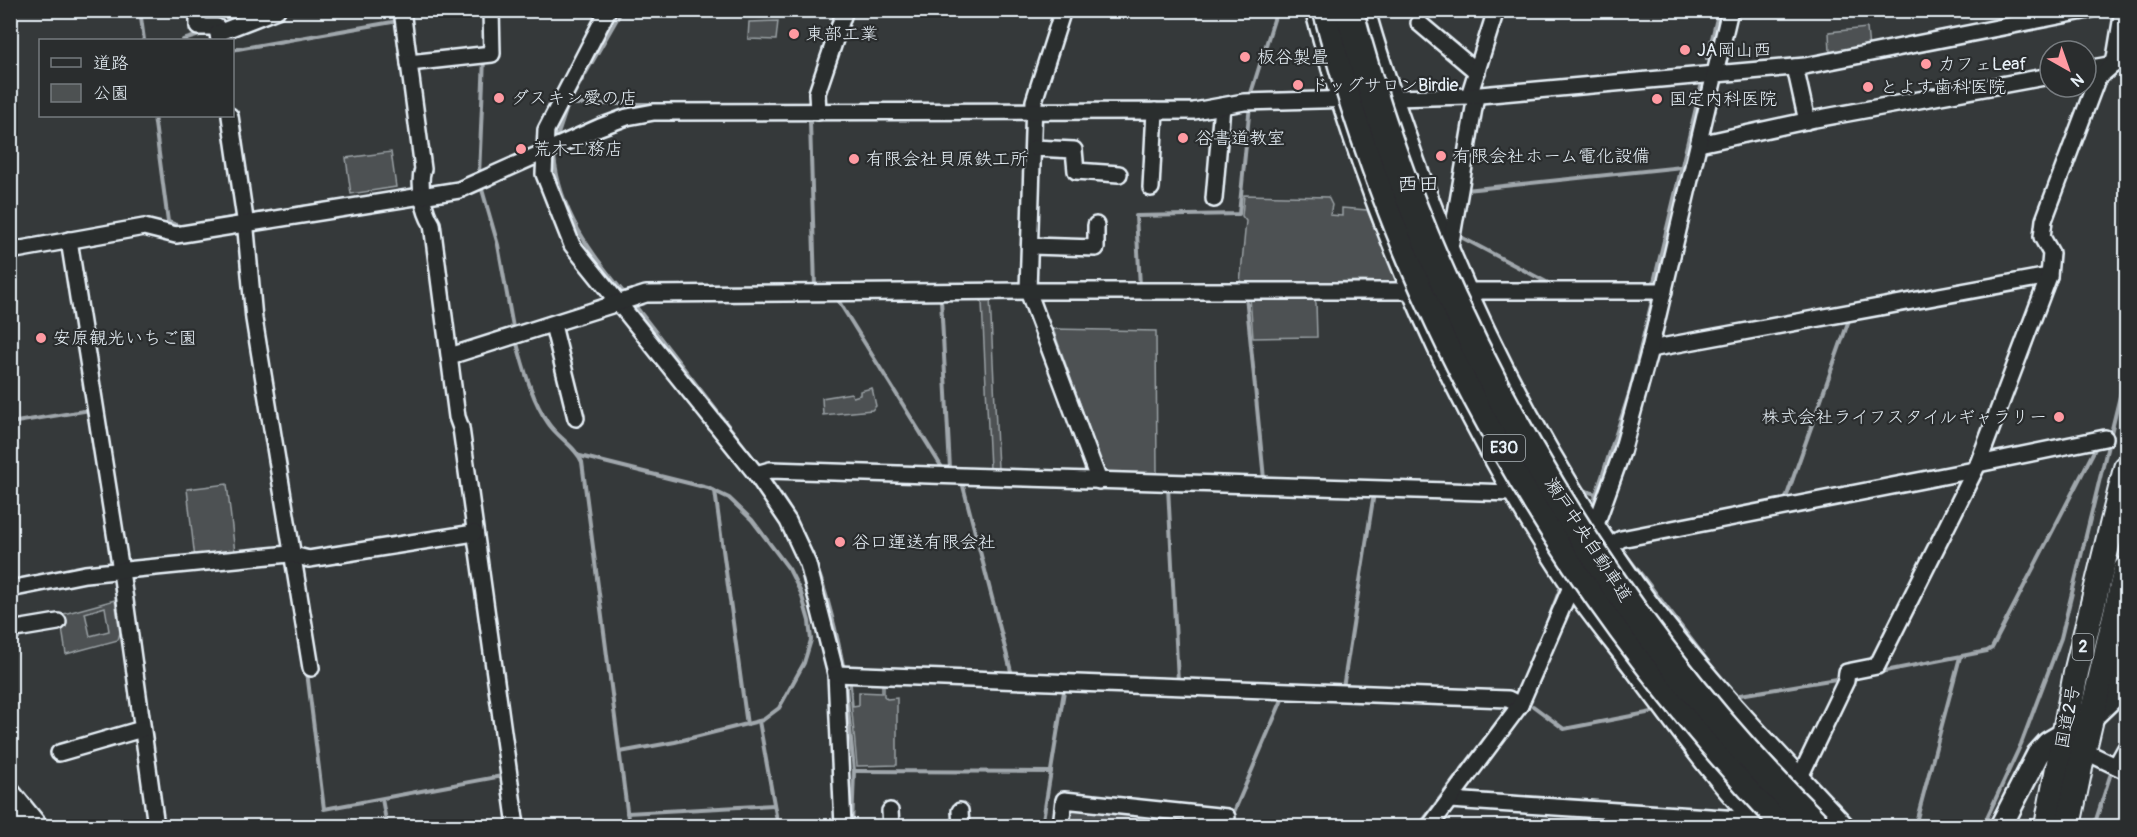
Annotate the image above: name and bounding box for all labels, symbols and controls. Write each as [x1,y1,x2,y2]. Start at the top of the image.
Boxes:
place label: 東部工業 [806,23,878,46]
marker: 東部工業 [787,27,801,41]
legend [39,39,234,117]
place label: JA岡山西 [1697,39,1771,62]
north arrow [2038,39,2098,99]
marker: JA岡山西 [1678,43,1692,57]
place label: 板谷製畳 [1257,46,1329,69]
marker: 板谷製畳 [1238,50,1252,64]
text: 道路 [93,52,129,75]
place label: カフェLeaf [1938,53,2027,76]
marker: カフェLeaf [1919,57,1933,71]
text: N [2066,69,2088,91]
place label: ドッグサロンBirdie [1310,74,1458,97]
place label: とよす歯科医院 [1880,76,2006,99]
marker: ドッグサロンBirdie [1291,78,1305,92]
marker: とよす歯科医院 [1861,80,1875,94]
text: 公園 [93,82,129,105]
place label: ダスキン愛の店 [511,87,637,110]
place label: 国定内科医院 [1669,88,1777,111]
marker: ダスキン愛の店 [492,91,506,105]
marker: 国定内科医院 [1650,92,1664,106]
place label: 谷書道教室 [1195,127,1285,150]
marker: 谷書道教室 [1176,131,1190,145]
place label: 荒木工務店 [533,138,623,161]
marker: 荒木工務店 [514,142,528,156]
place label: 有限会社ホーム電化設備 [1453,145,1650,168]
place label: 有限会社貝原鉄工所 [866,148,1028,171]
marker: 有限会社ホーム電化設備 [1434,149,1448,163]
marker: 有限会社貝原鉄工所 [847,152,861,166]
district label: 西田 [1397,171,1439,198]
place label: 安原観光いちご園 [53,327,197,350]
marker: 安原観光いちご園 [34,331,48,345]
place label: 株式会社ライフスタイルギャラリー [1762,406,2047,429]
marker: 株式会社ライフスタイルギャラリー [2052,410,2066,424]
road number: E30 [1483,435,1525,461]
street label: 瀬戸中央自動車道 [1539,473,1637,607]
place label: 谷口運送有限会社 [852,531,996,554]
marker: 谷口運送有限会社 [833,535,847,549]
road number: 2 [2072,634,2094,660]
street label: 国道2号 [2051,683,2085,751]

